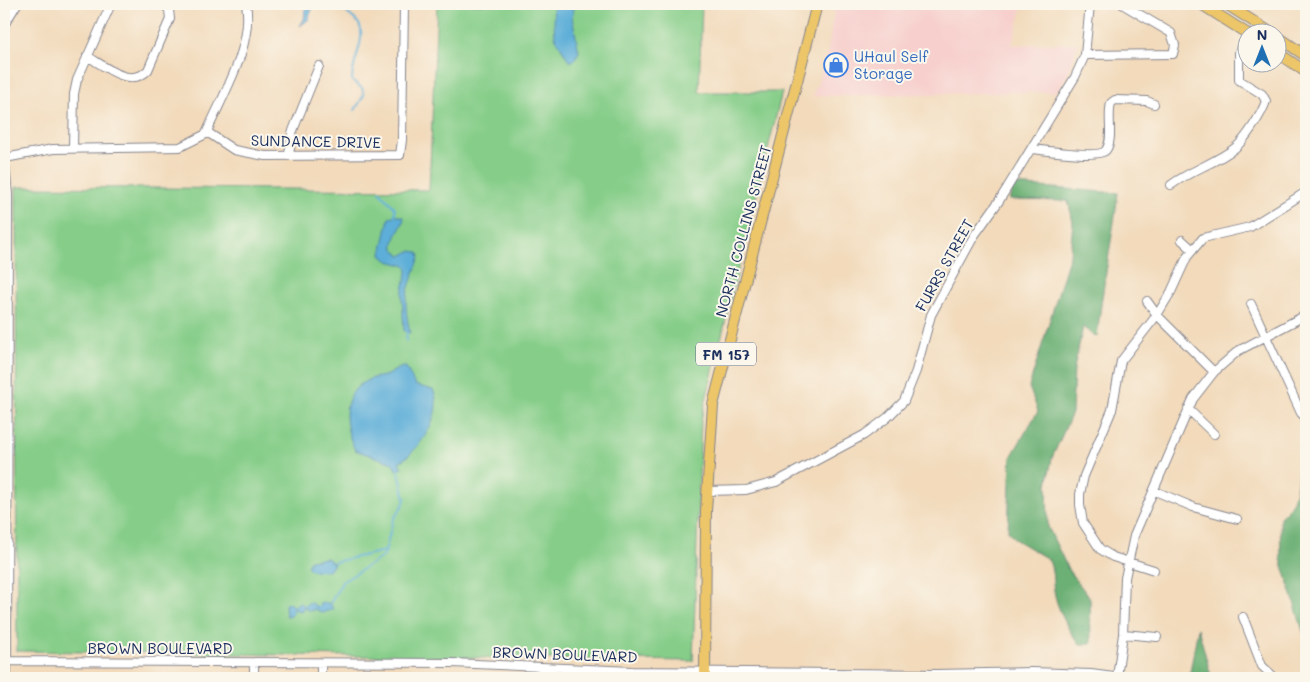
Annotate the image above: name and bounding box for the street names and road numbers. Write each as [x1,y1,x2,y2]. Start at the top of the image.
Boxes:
street label: SUNDANCE DRIVE [251,130,382,152]
street label: NORTH COLLINS STREET [710,143,776,319]
street label: FURRS STREET [910,215,978,315]
road number: FM 157 [696,342,756,366]
street label: BROWN BOULEVARD [87,638,233,658]
street label: BROWN BOULEVARD [492,641,638,667]

